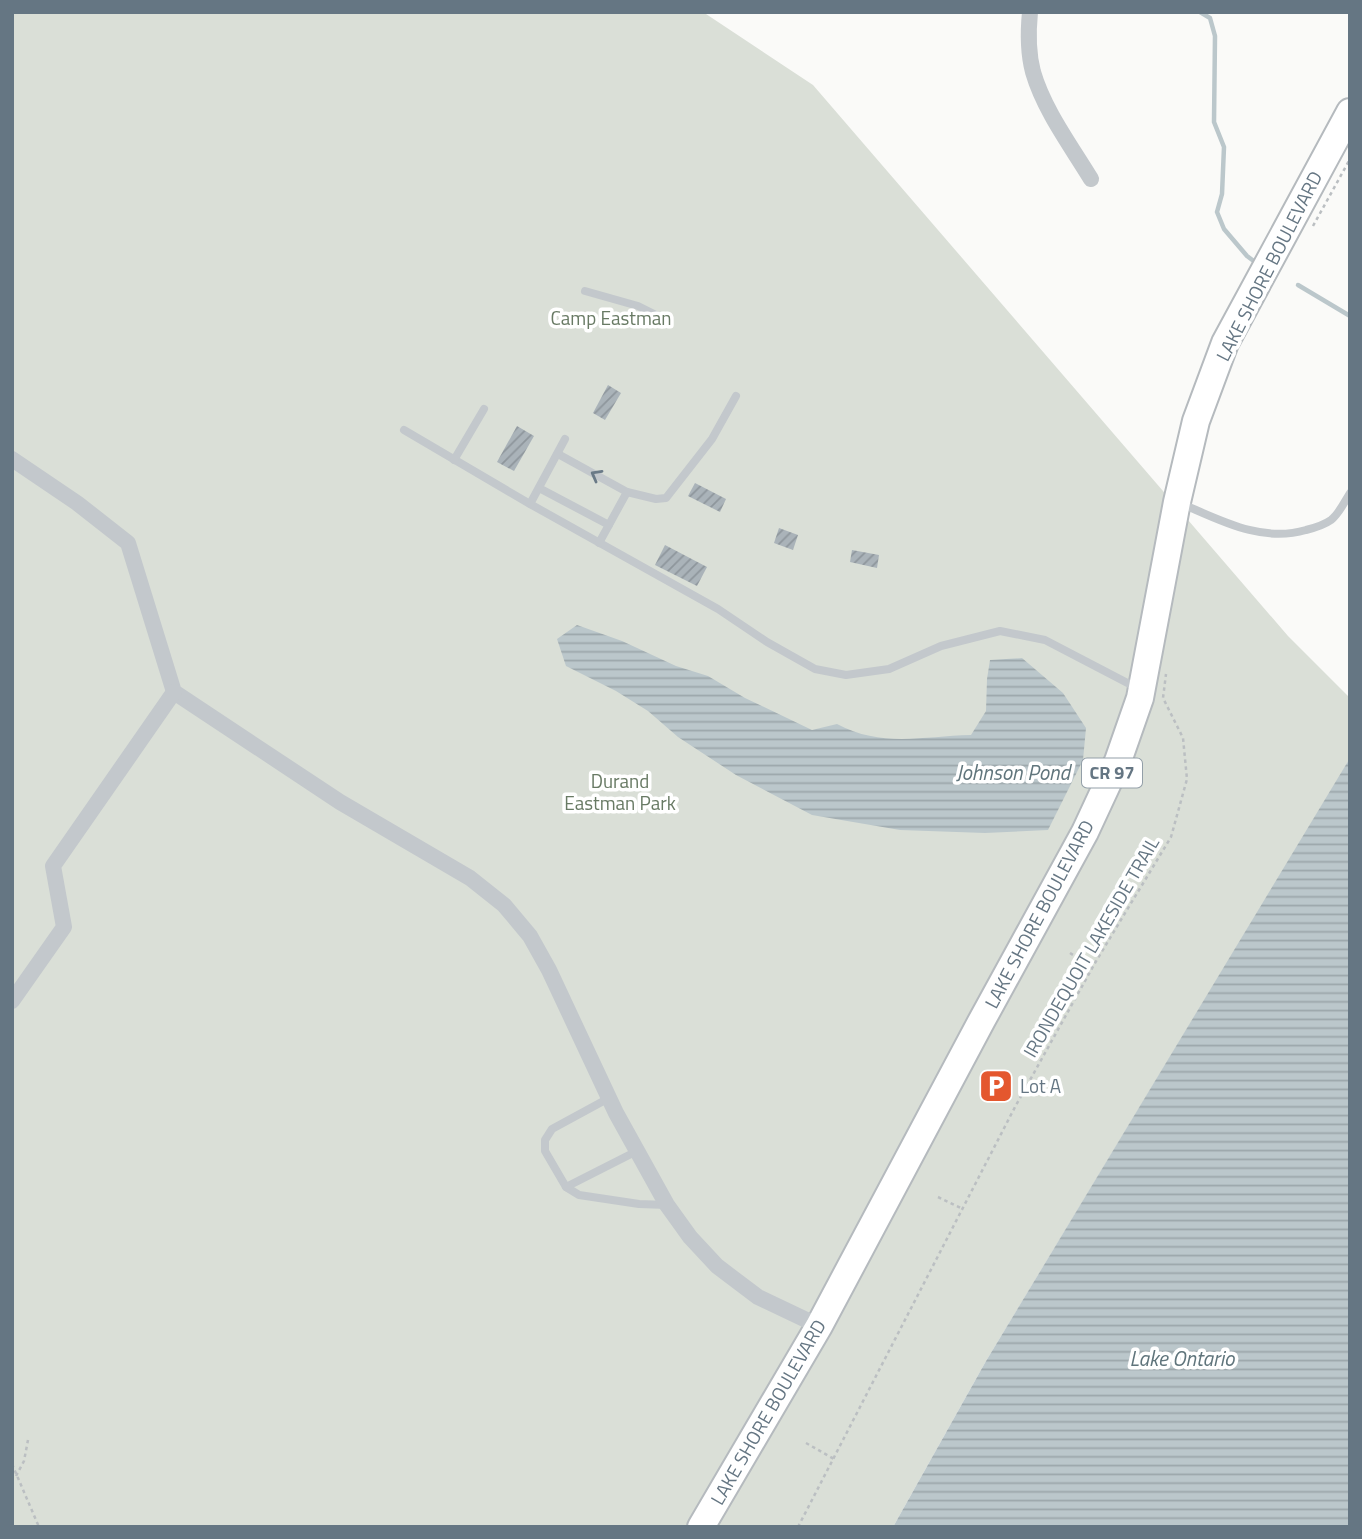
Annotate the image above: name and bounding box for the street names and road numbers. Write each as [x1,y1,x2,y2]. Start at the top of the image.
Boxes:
street label: LAKE SHORE BOULEVARD [1208,166,1329,366]
road number: CR 97 [1082,758,1142,788]
street label: LAKE SHORE BOULEVARD [976,814,1101,1013]
street label: IRONDEQUOIT LAKESIDE TRAIL [1015,831,1166,1063]
street label: LAKE SHORE BOULEVARD [703,1314,833,1510]

